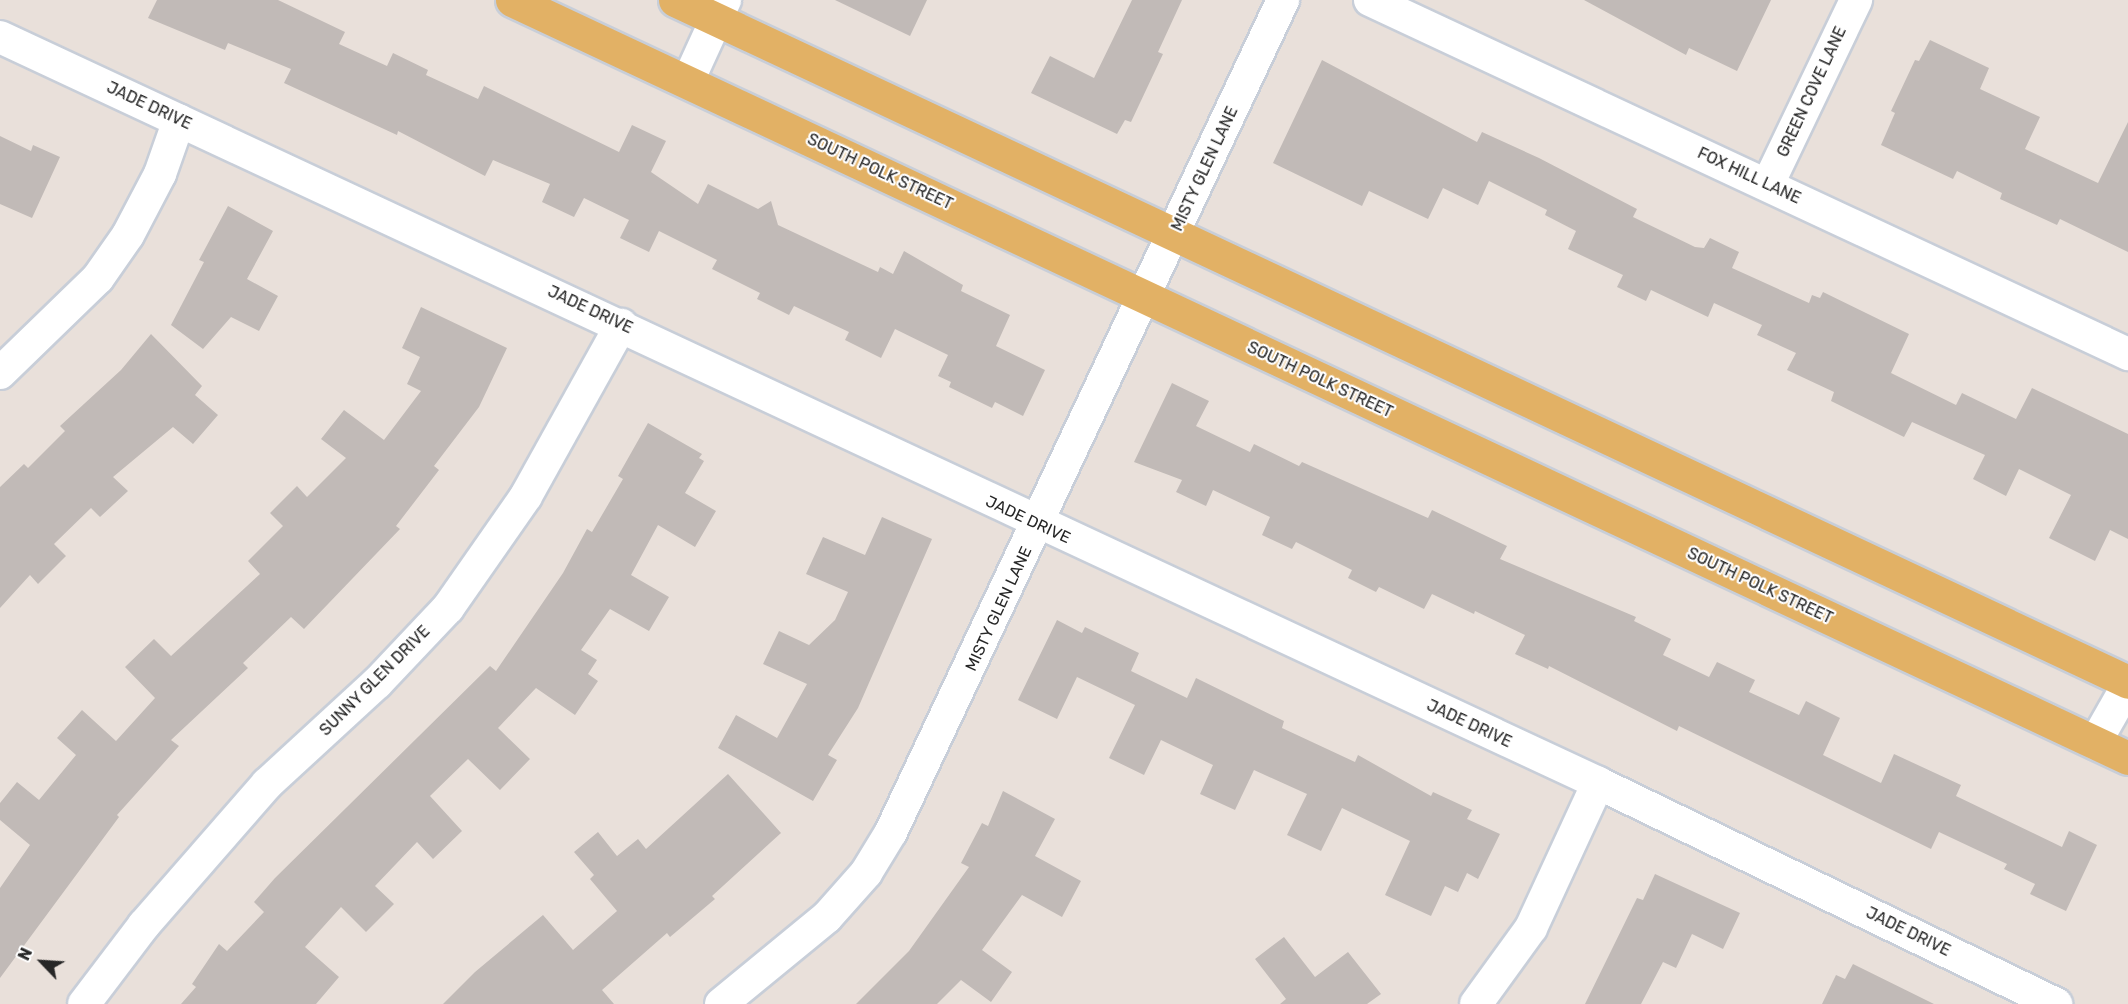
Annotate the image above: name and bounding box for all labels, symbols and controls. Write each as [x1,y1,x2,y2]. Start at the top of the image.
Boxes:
street label: GREEN COVE LANE [1773,24,1851,160]
street label: JADE DRIVE [104,78,194,134]
street label: MISTY GLEN LANE [1168,103,1242,235]
street label: SOUTH POLK STREET [804,130,956,214]
street label: FOX HILL LANE [1694,144,1804,208]
street label: JADE DRIVE [545,282,635,338]
street label: SOUTH POLK STREET [1244,338,1396,422]
street label: JADE DRIVE [983,492,1073,548]
street label: MISTY GLEN LANE [962,543,1036,675]
street label: SOUTH POLK STREET [1684,544,1836,628]
street label: SUNNY GLEN DRIVE [316,622,434,740]
street label: JADE DRIVE [1424,696,1514,752]
street label: JADE DRIVE [1863,903,1953,961]
north arrow [12,932,72,992]
text: N [14,945,36,963]

